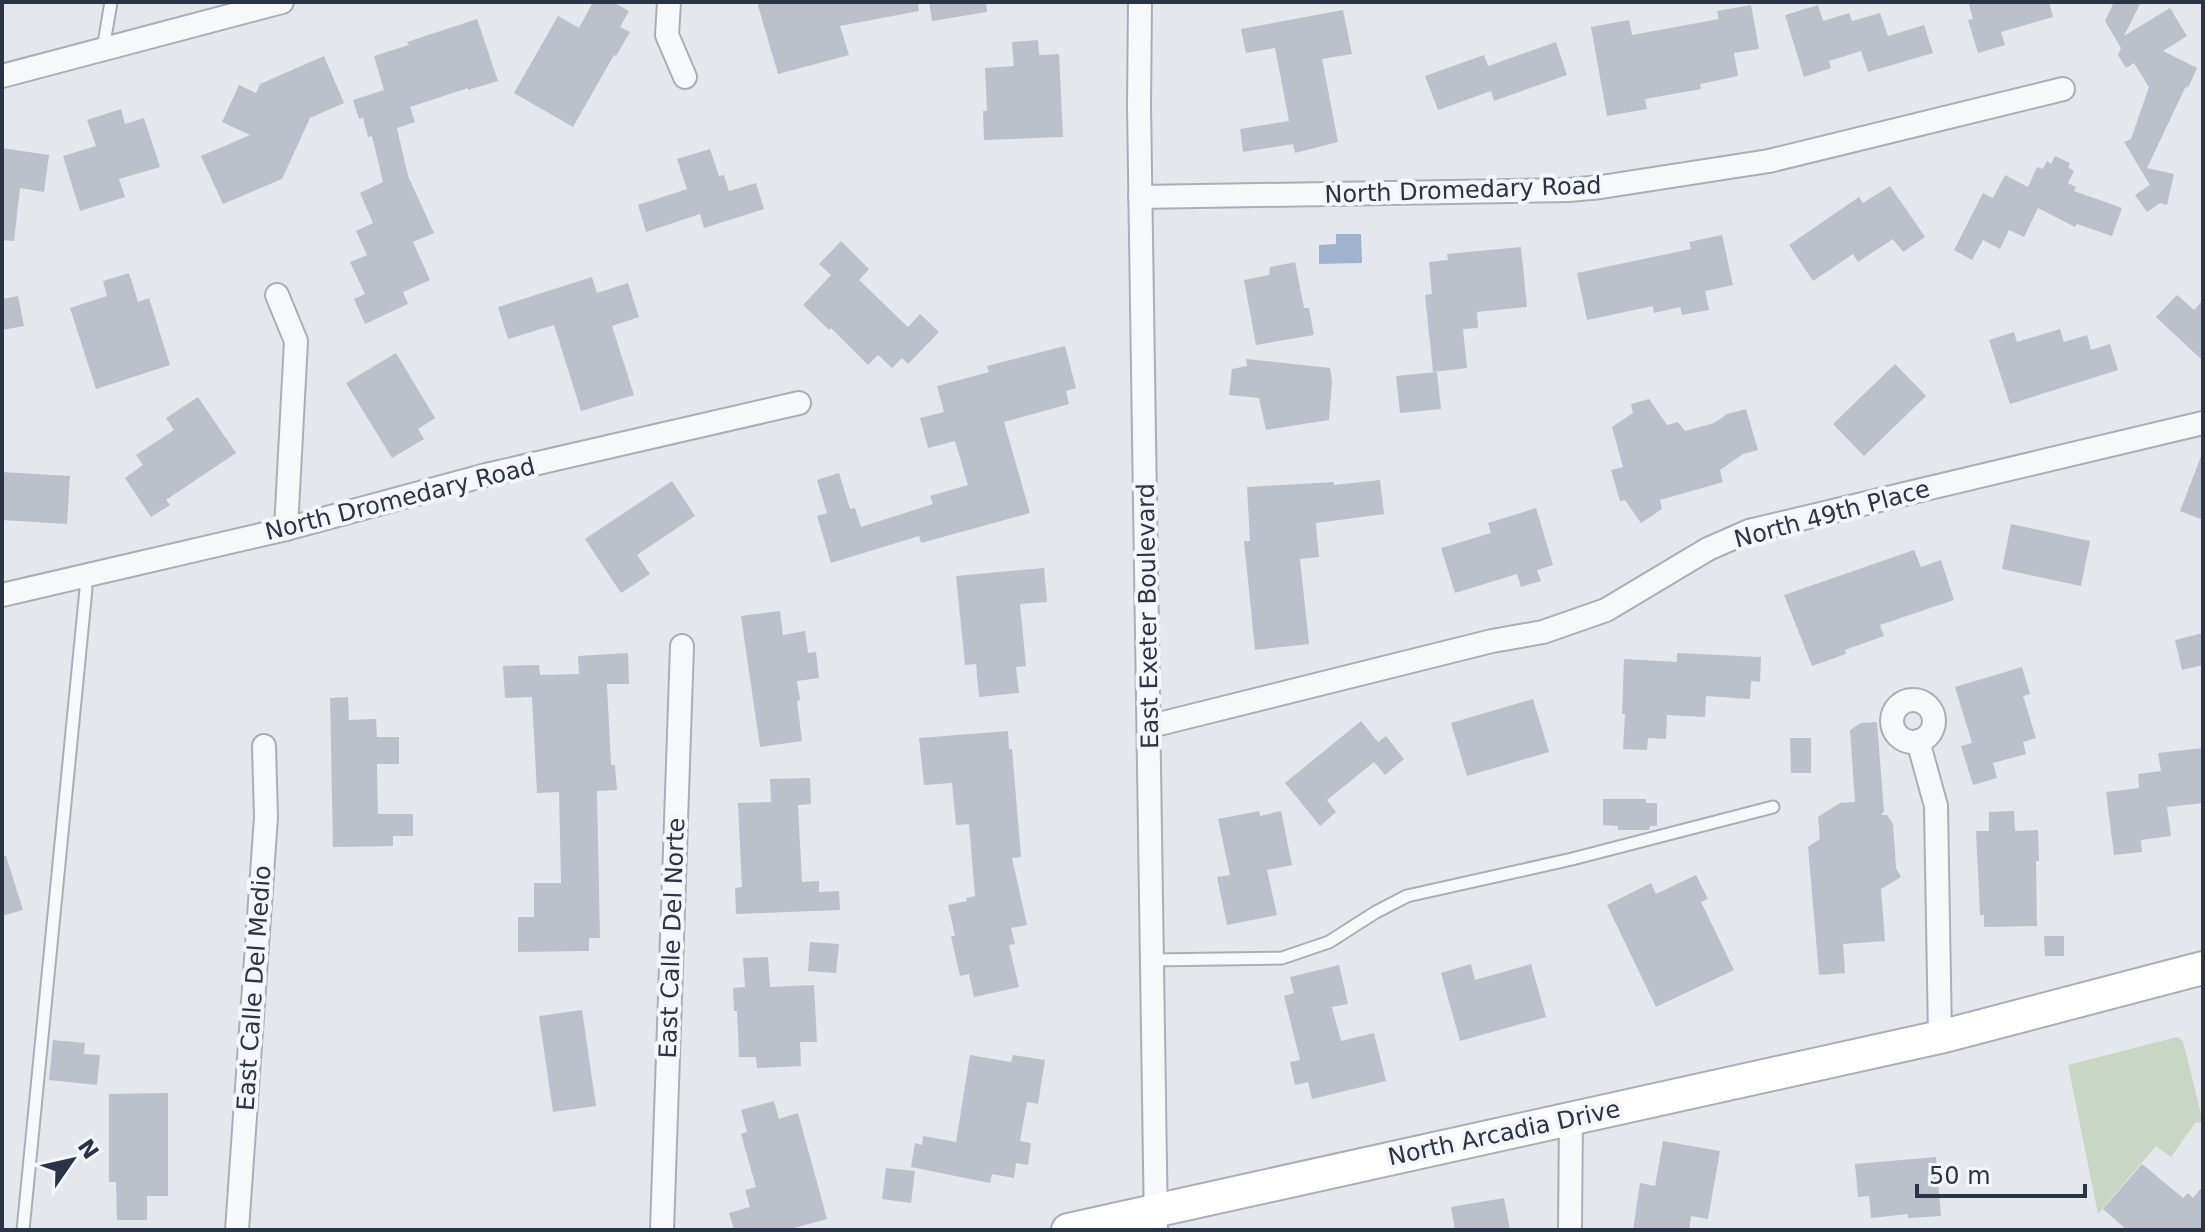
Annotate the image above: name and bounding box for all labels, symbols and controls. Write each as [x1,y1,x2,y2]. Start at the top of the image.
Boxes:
street label: North Dromedary Road [1324,171,1602,209]
street label: North Dromedary Road [262,452,538,546]
street label: North 49th Place [1731,474,1933,554]
street label: East Exeter Boulevard [1132,483,1164,749]
street label: East Calle Del Norte [654,817,690,1059]
street label: East Calle Del Medio [231,864,277,1112]
street label: North Arcadia Drive [1385,1095,1623,1171]
north arrow [32,1120,112,1200]
text: N [73,1134,104,1164]
scale bar [1917,1148,2085,1198]
text: 50 m [1929,1162,1991,1190]

